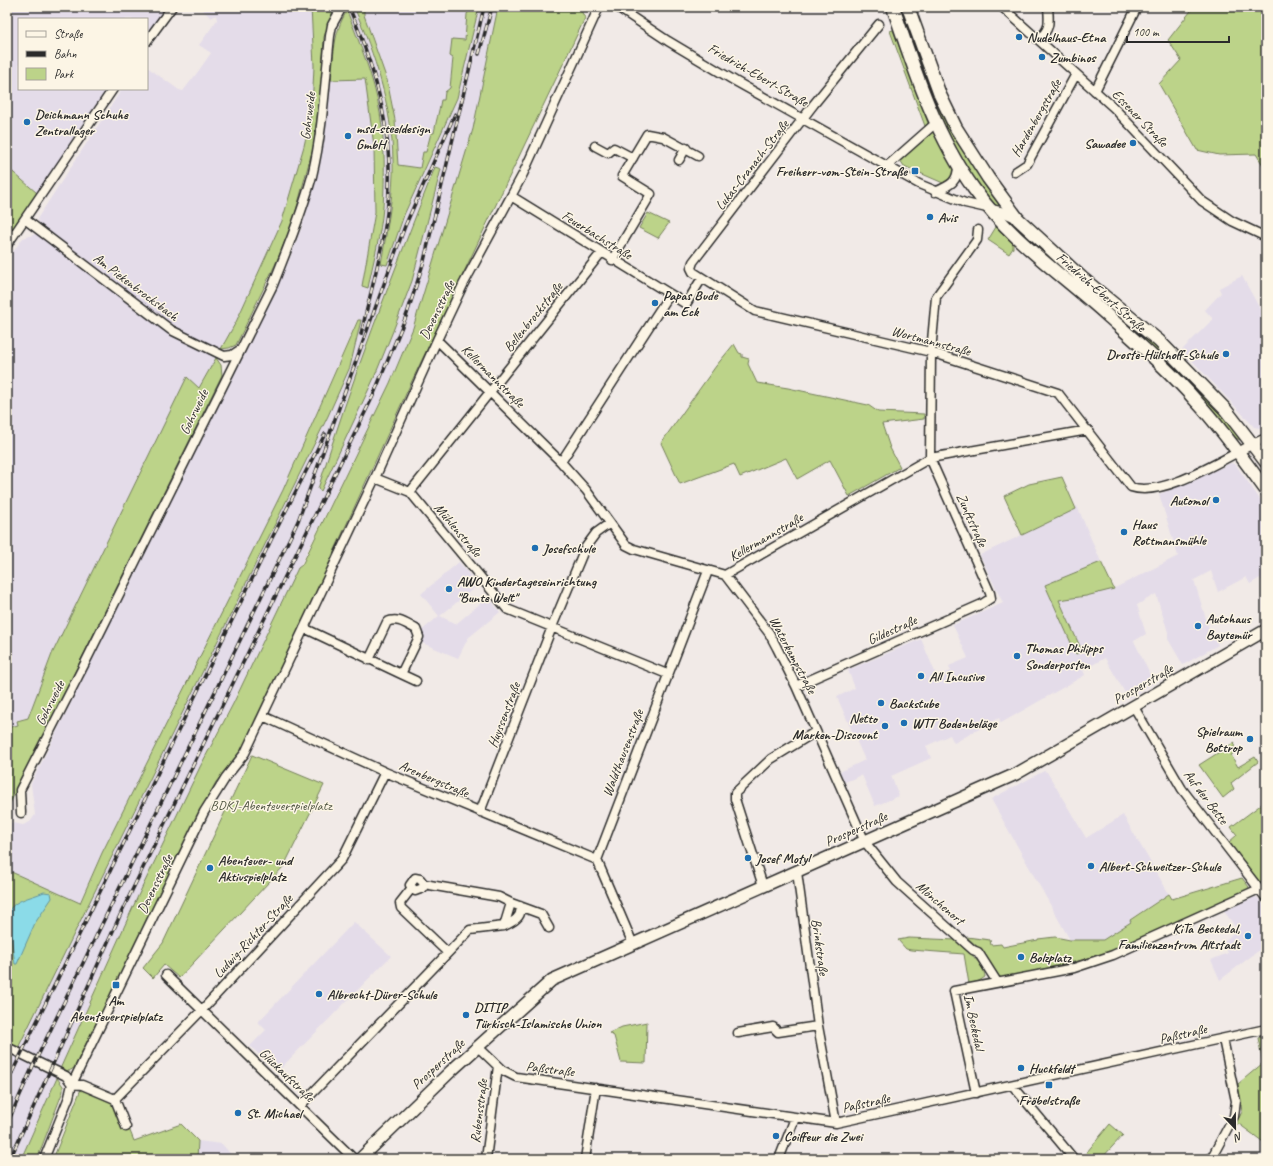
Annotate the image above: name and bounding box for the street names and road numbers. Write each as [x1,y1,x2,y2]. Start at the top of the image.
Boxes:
street label: Friedrich-Ebert-Straße [705,39,812,111]
street label: Hardenbergstraße [1007,75,1066,160]
street label: Essener Straße [1108,86,1173,151]
street label: Gohrweide [297,90,320,141]
street label: Lukas-Cranach-Straße [712,115,793,213]
street label: Feuerbachstraße [559,207,636,264]
street label: Am Piekenbrocksbach [90,249,182,325]
street label: Friedrich-Ebert-Straße [1053,249,1150,336]
street label: Devensstraße [415,277,459,342]
street label: Bellenbrockstraße [500,278,567,355]
street label: Wortmannstraße [890,322,974,360]
street label: Kellermannstraße [458,341,529,412]
street label: Gohrweide [176,386,213,437]
street label: Zunftstraße [953,491,992,551]
street label: Mühlenstraße [431,500,486,562]
street label: Kellermannstraße [726,508,807,565]
street label: Gildestraße [865,611,921,648]
street label: Waterkampstraße [766,613,821,698]
street label: Prosperstraße [1110,659,1177,708]
street label: Gohrweide [32,677,69,728]
street label: Huyssenstraße [484,679,525,750]
street label: Waldthausenstraße [599,706,648,799]
street label: Arenbergstraße [397,757,473,802]
street label: Auf der Bette [1180,766,1233,829]
street label: Prosperstraße [822,807,891,850]
street label: Devensstraße [133,851,177,916]
street label: Mönchenort [913,878,969,930]
street label: Ludwig-Richter-Straße [210,889,297,982]
street label: Brinkstraße [808,918,833,978]
street label: Im Beckedal [960,992,989,1054]
street label: Paßstraße [1158,1020,1210,1048]
street label: Prosperstraße [408,1034,469,1093]
street label: Glückaufstraße [256,1044,319,1107]
street label: Paßstraße [525,1058,576,1081]
street label: Rubensstraße [467,1077,492,1144]
street label: Paßstraße [841,1089,893,1116]

